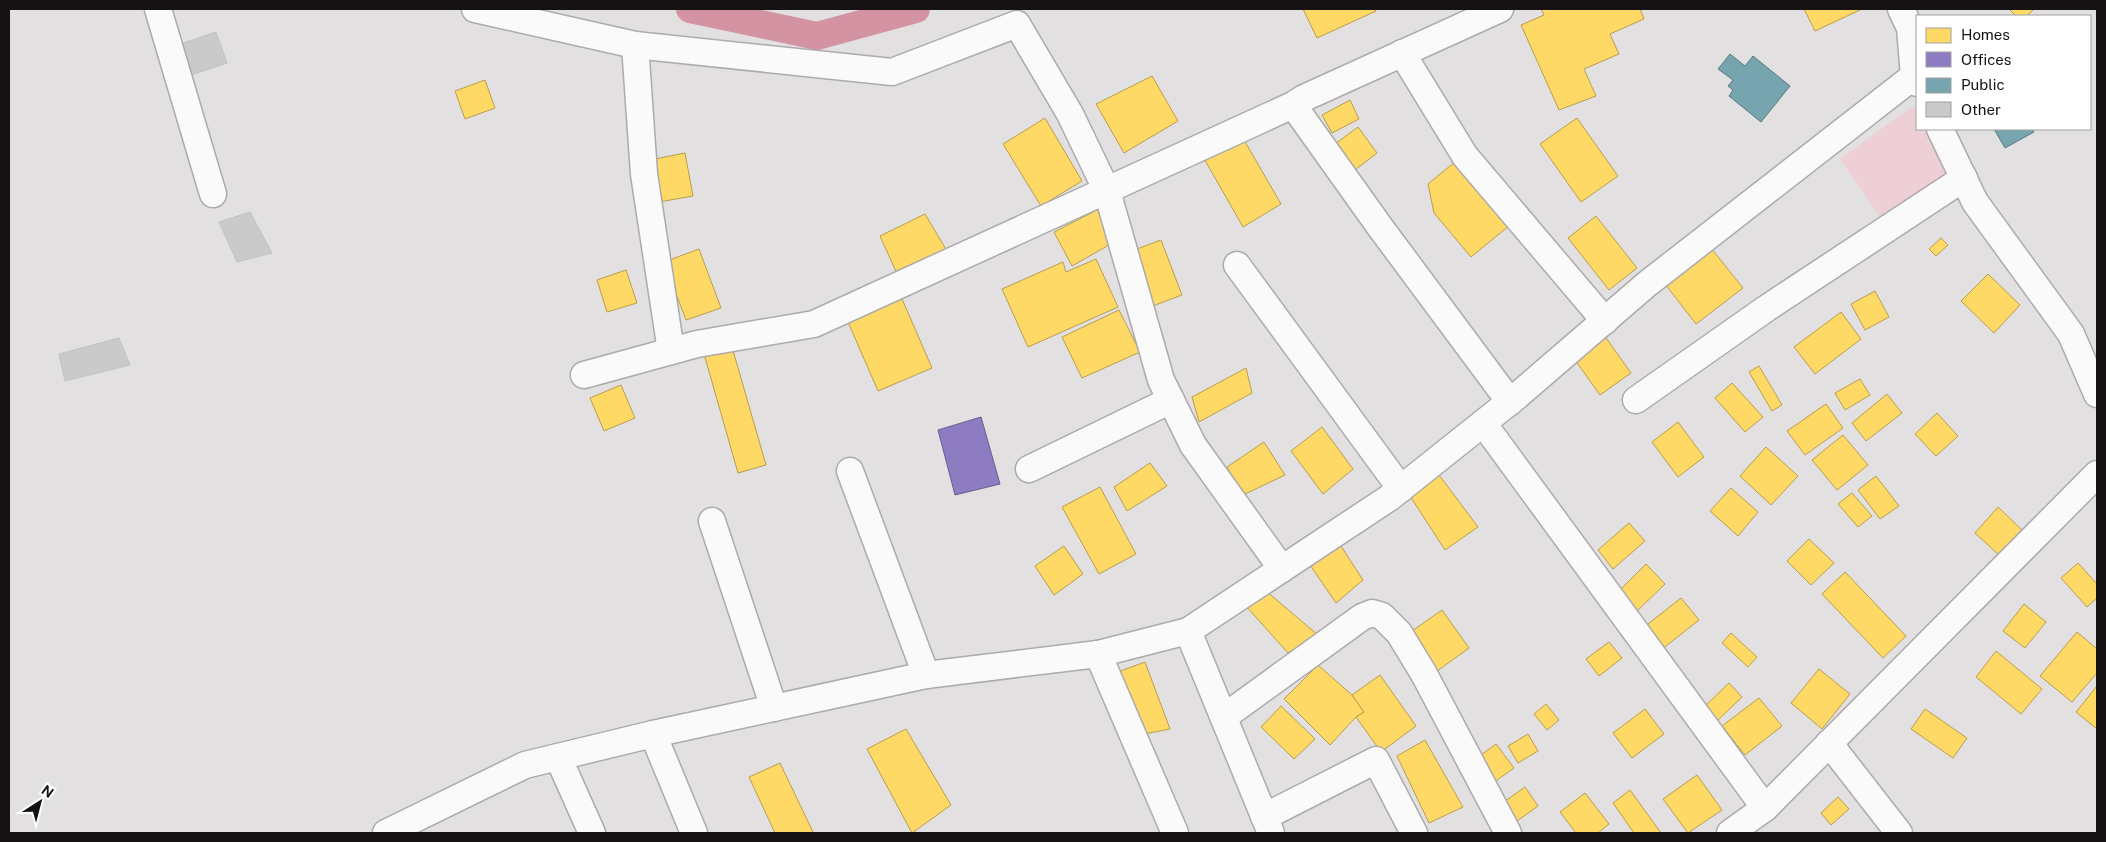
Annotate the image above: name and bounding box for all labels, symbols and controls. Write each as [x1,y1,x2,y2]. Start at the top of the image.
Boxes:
legend [1916,15,2091,130]
text: Homes [1961,26,2010,43]
text: Offices [1961,51,2011,68]
text: Public [1961,76,2005,93]
text: Other [1961,101,2001,118]
north arrow [15,777,65,827]
text: N [39,782,57,801]

